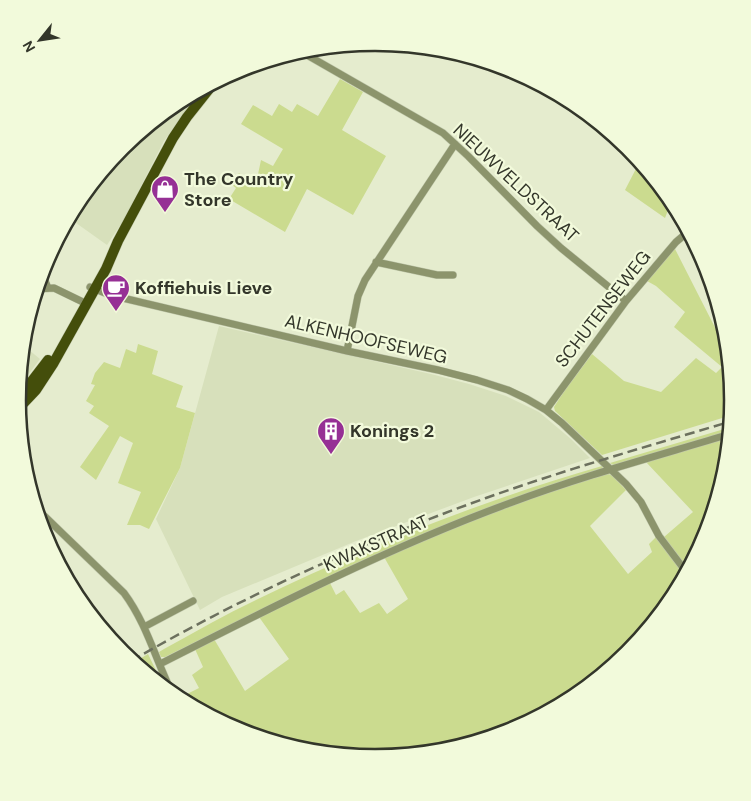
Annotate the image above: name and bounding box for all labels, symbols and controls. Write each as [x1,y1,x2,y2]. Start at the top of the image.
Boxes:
north arrow [15,15,65,65]
text: N [18,38,39,55]
street label: NIEUWVELDSTRAAT [448,118,584,248]
place label: The Country Store [184,167,294,212]
shop icon: The Country Store [150,174,180,213]
street label: SCHUTENSEWEG [550,246,656,372]
cafe icon: Koffiehuis Lieve [101,273,131,312]
place label: Koffiehuis Lieve [135,276,273,300]
street label: ALKENHOOFSEWEG [282,309,450,369]
building icon: Konings 2 [316,416,346,455]
place label: Konings 2 [350,419,434,443]
street label: KWAKSTRAAT [320,509,432,577]

